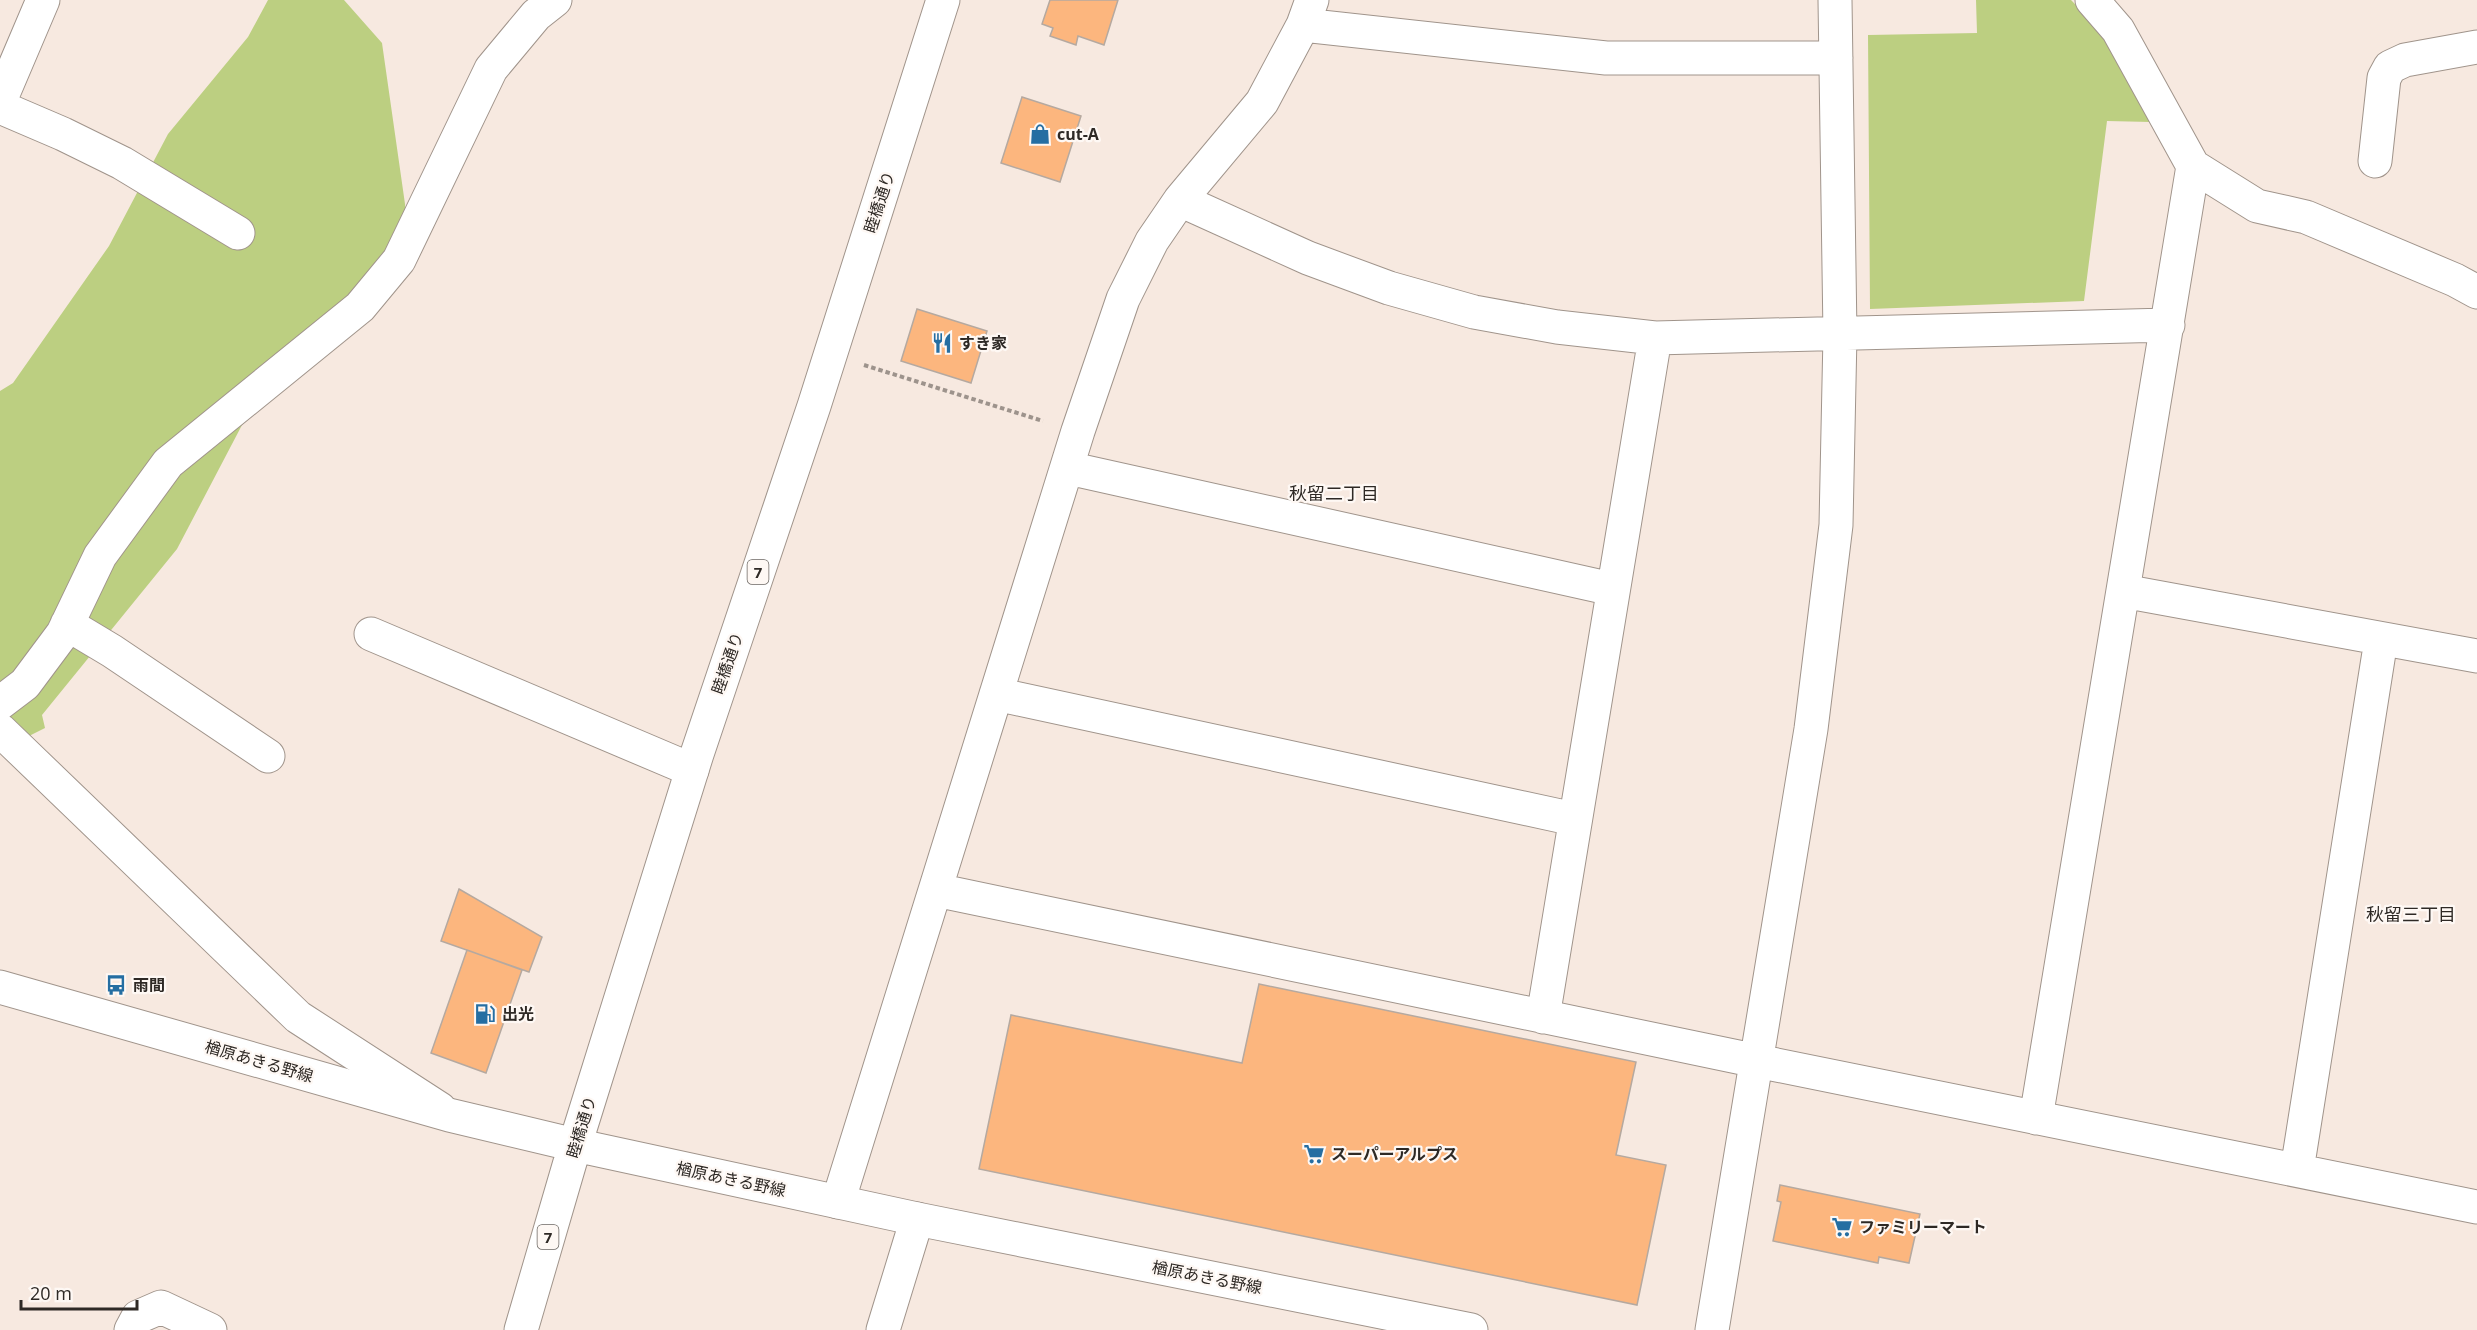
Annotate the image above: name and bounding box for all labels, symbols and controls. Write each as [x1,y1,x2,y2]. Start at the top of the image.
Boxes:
shop icon: cut-A [1028,122,1052,146]
place label: cut-A [1057,123,1100,145]
street label: 睦橋通り [859,168,899,236]
restaurant icon: すき家 [930,331,954,355]
place label: すき家 [959,332,1007,354]
district label: 秋留二丁目 [1289,481,1379,505]
road number: 7 [748,560,768,584]
street label: 睦橋通り [706,629,748,697]
district label: 秋留三丁目 [2366,902,2456,926]
bus stop icon: 雨間 [104,973,128,997]
place label: 雨間 [133,974,165,996]
fuel station icon: 出光 [473,1002,497,1026]
place label: 出光 [502,1003,534,1025]
street label: 楢原あきる野線 [202,1035,316,1087]
street label: 睦橋通り [561,1093,601,1161]
supermarket icon: スーパーアルプス [1302,1142,1326,1166]
place label: スーパーアルプス [1331,1143,1458,1165]
street label: 楢原あきる野線 [674,1157,788,1201]
supermarket icon: ファミリーマート [1830,1215,1854,1239]
place label: ファミリーマート [1859,1216,1987,1238]
road number: 7 [538,1225,558,1249]
street label: 楢原あきる野線 [1150,1256,1264,1298]
scale bar [21,1273,136,1311]
text: 20 m [30,1281,72,1305]

